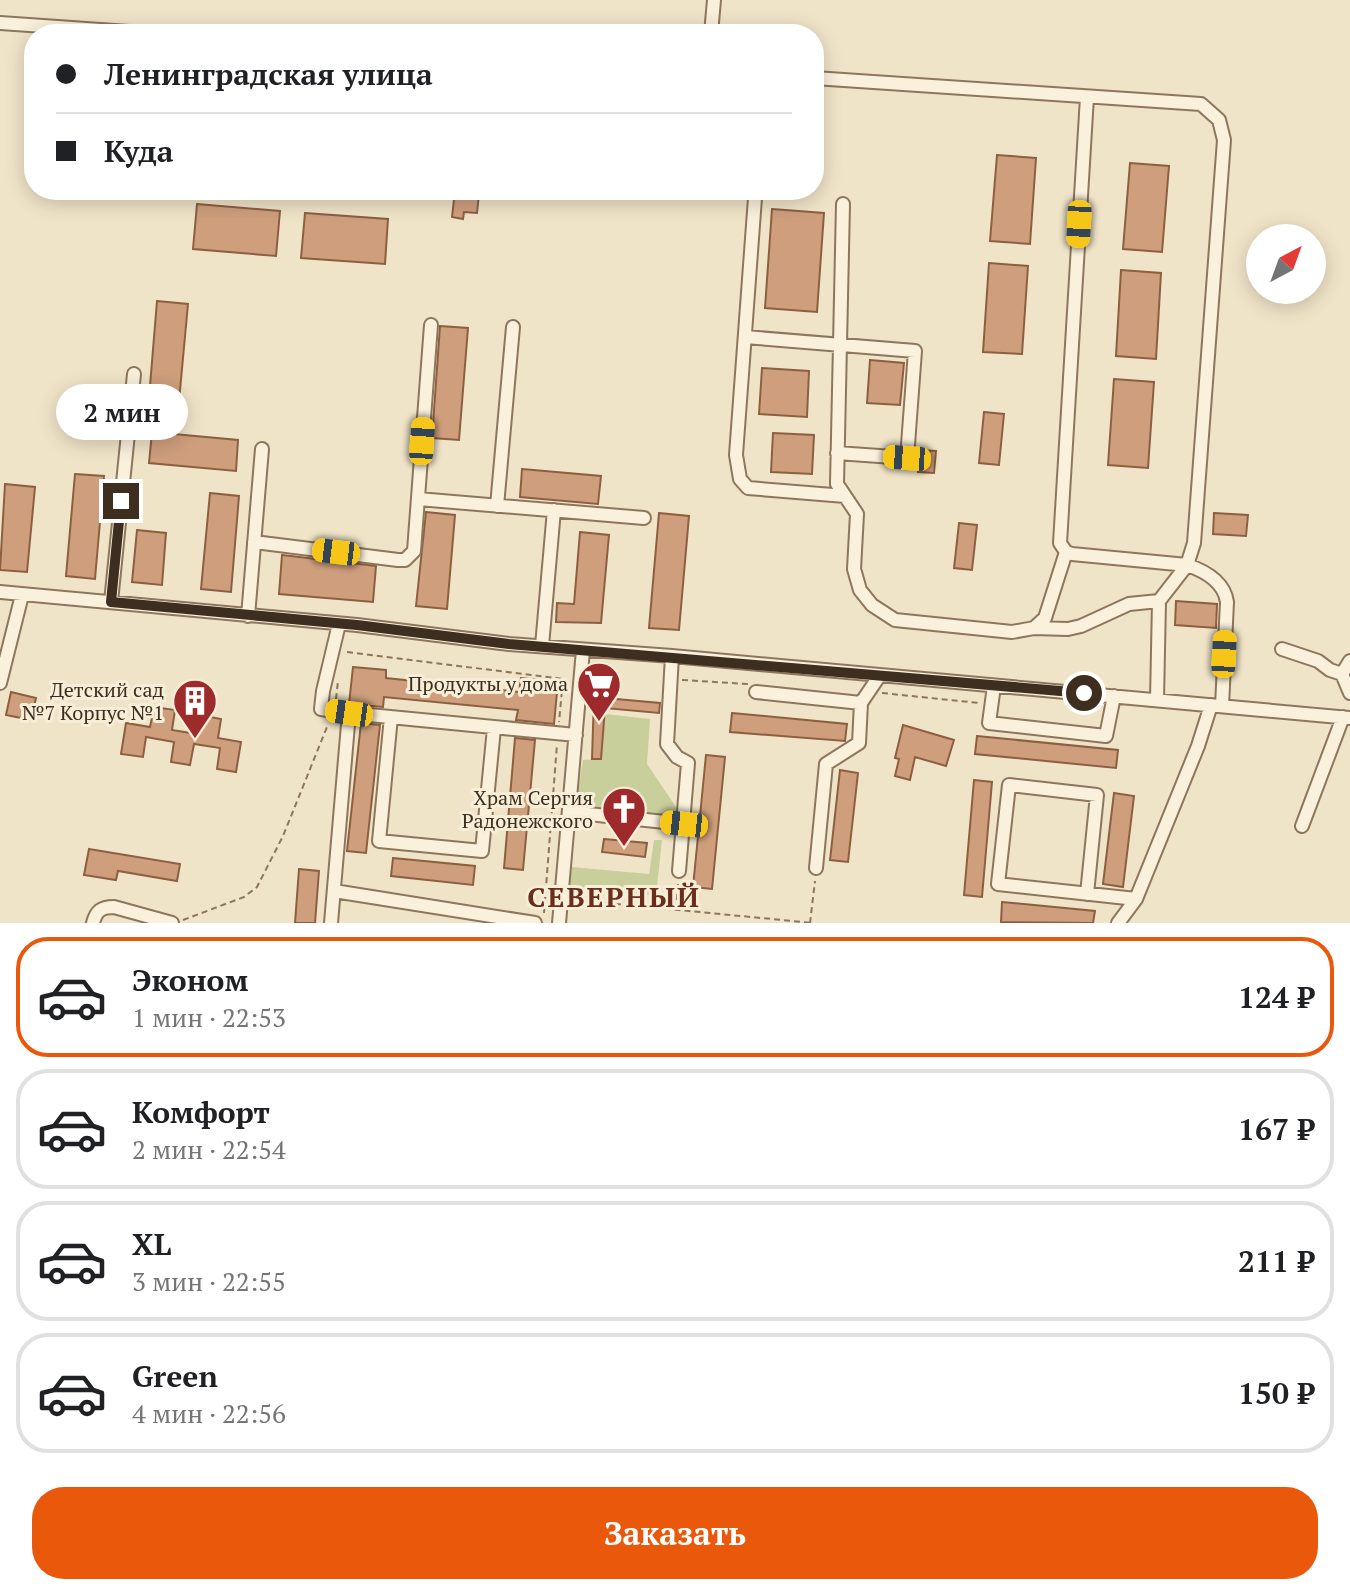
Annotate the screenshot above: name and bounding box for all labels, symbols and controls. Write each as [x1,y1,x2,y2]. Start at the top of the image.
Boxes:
text: Ленинградская улица [104,54,433,94]
text: Куда [104,131,173,171]
car [1066,199,1092,249]
north arrow [1246,224,1326,304]
map controls [1246,224,1326,304]
callout: 2 мин [55,385,187,441]
text: 2 мин [83,395,161,429]
car [408,416,436,466]
car [882,444,932,472]
route end [103,483,139,519]
car [311,537,361,567]
car [1211,629,1237,679]
supermarket icon: Продукты у дома [575,660,623,723]
place label: Продукты у дома [408,670,568,697]
route start [1066,675,1102,711]
place label: Детский сад №7 Корпус №1 [22,676,164,726]
building icon: Детский сад №7 Корпус №1 [171,677,219,740]
car [324,698,374,728]
place label: Храм Сергия Радонежского [462,784,593,834]
church icon: Храм Сергия Радонежского [600,785,648,848]
car [659,810,709,838]
district label: СЕВЕРНЫЙ [527,878,701,915]
text: Эконом [132,960,248,1000]
icon: car [36,961,108,1033]
text: 124 ₽ [1238,977,1314,1017]
text: 1 мин · 22:53 [132,1000,286,1034]
text: Комфорт [132,1092,270,1132]
icon: car [36,1093,108,1165]
text: 167 ₽ [1238,1109,1314,1149]
text: 2 мин · 22:54 [132,1132,286,1166]
text: XL [132,1224,171,1264]
icon: car [36,1225,108,1297]
text: 211 ₽ [1238,1241,1314,1281]
text: 3 мин · 22:55 [132,1264,286,1298]
text: Green [132,1356,218,1396]
icon: car [36,1357,108,1429]
text: 150 ₽ [1238,1373,1314,1413]
text: 4 мин · 22:56 [132,1396,286,1430]
button: Заказать [32,1487,1318,1579]

